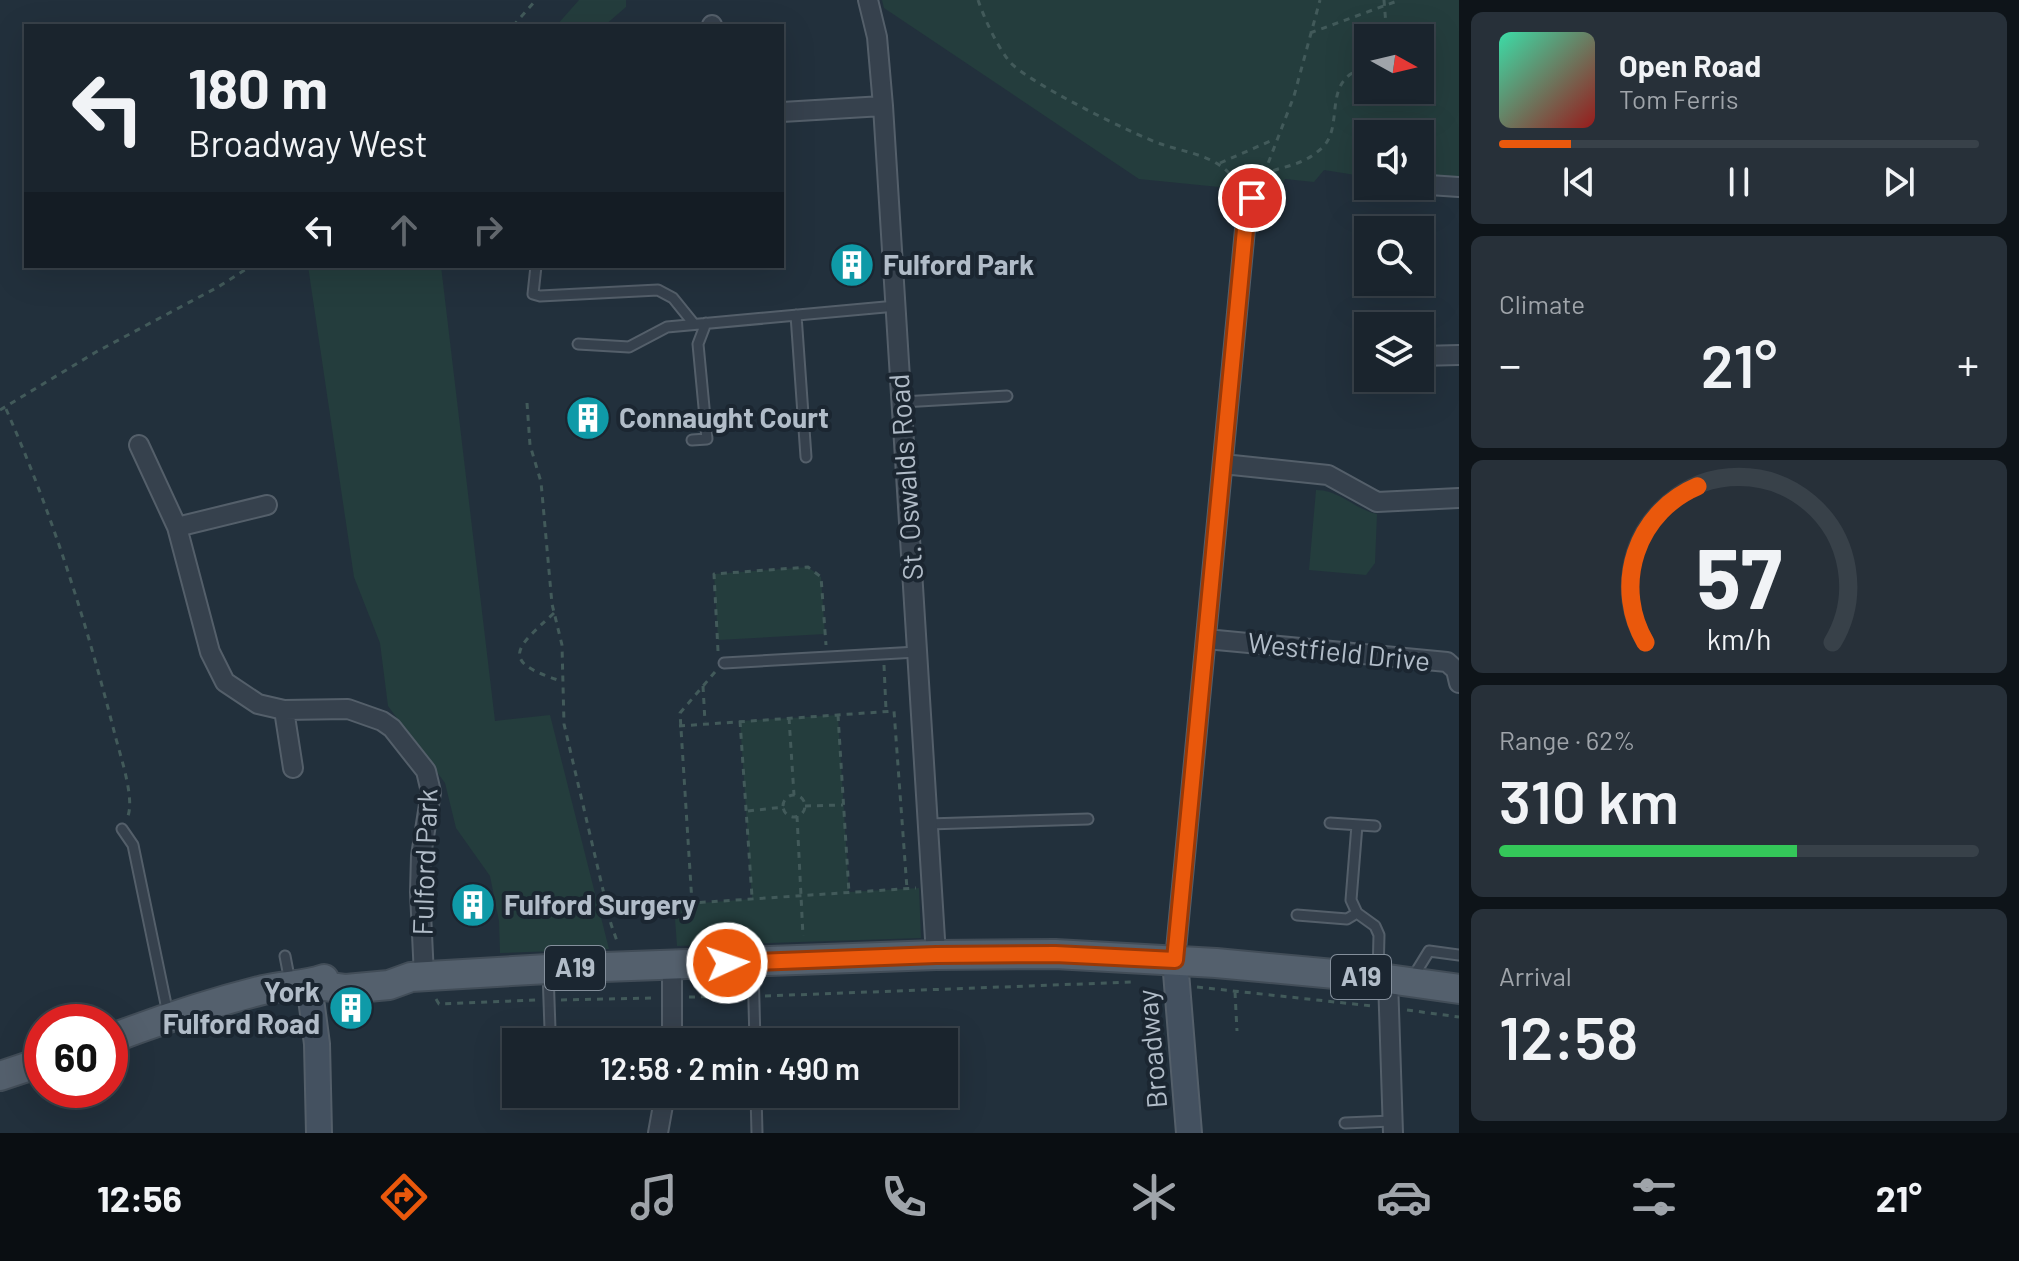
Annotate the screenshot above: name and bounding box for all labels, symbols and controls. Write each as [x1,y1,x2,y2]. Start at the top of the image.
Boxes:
north arrow [1354,24,1434,104]
map controls [1354,24,1434,392]
text: Open Road [1619,47,1761,83]
text: 180 m [188,53,328,120]
icon: left [56,56,160,160]
text: Tom Ferris [1619,83,1739,114]
button: sound [1354,120,1434,200]
text: Broadway West [188,121,428,164]
icon: previous [1557,160,1601,204]
icon: pause [1717,160,1761,204]
icon: next [1877,160,1921,204]
pin [1218,164,1286,232]
icon: arrive [1230,176,1274,220]
icon: left [298,208,342,252]
icon: ahead [382,208,426,252]
icon: right [466,208,510,252]
button: search [1354,216,1434,296]
building icon: Fulford Park [828,241,876,289]
place label: Fulford Park [883,247,1034,281]
text: Climate [1499,288,1585,319]
button: layers [1354,312,1434,392]
text: 21° [1701,328,1777,400]
text: − [1499,337,1521,390]
text: + [1957,337,1979,390]
street label: St. Oswalds Road [881,373,929,581]
building icon: Connaught Court [564,394,612,442]
place label: Connaught Court [619,400,829,434]
text: 57 [1696,525,1782,625]
text: km/h [1707,621,1771,656]
street label: Westfield Drive [1246,625,1432,677]
text: Range · 62% [1499,724,1635,755]
text: 310 km [1499,764,1679,836]
street label: Fulford Park [404,788,444,936]
building icon: Fulford Surgery [449,881,497,929]
place label: Fulford Surgery [504,887,696,921]
position arrow [685,921,769,1005]
road number: A19 [545,946,605,990]
road number: A19 [1331,955,1391,999]
text: Arrival [1499,960,1572,991]
place label: York Fulford Road [163,974,320,1040]
building icon: York Fulford Road [327,984,375,1032]
street label: Broadway [1129,988,1173,1110]
text: 12:58 [1499,1000,1638,1072]
speed limit sign: 60 [24,1004,128,1108]
text: 12:58 · 2 min · 490 m [600,1050,860,1086]
icon: directions [376,1169,432,1225]
icon: music [626,1169,682,1225]
icon: phone [876,1169,932,1225]
icon: climate [1126,1169,1182,1225]
icon: car [1376,1169,1432,1225]
icon: filters [1626,1169,1682,1225]
text: 12:56 [97,1176,182,1219]
text: 21° [1876,1176,1922,1219]

